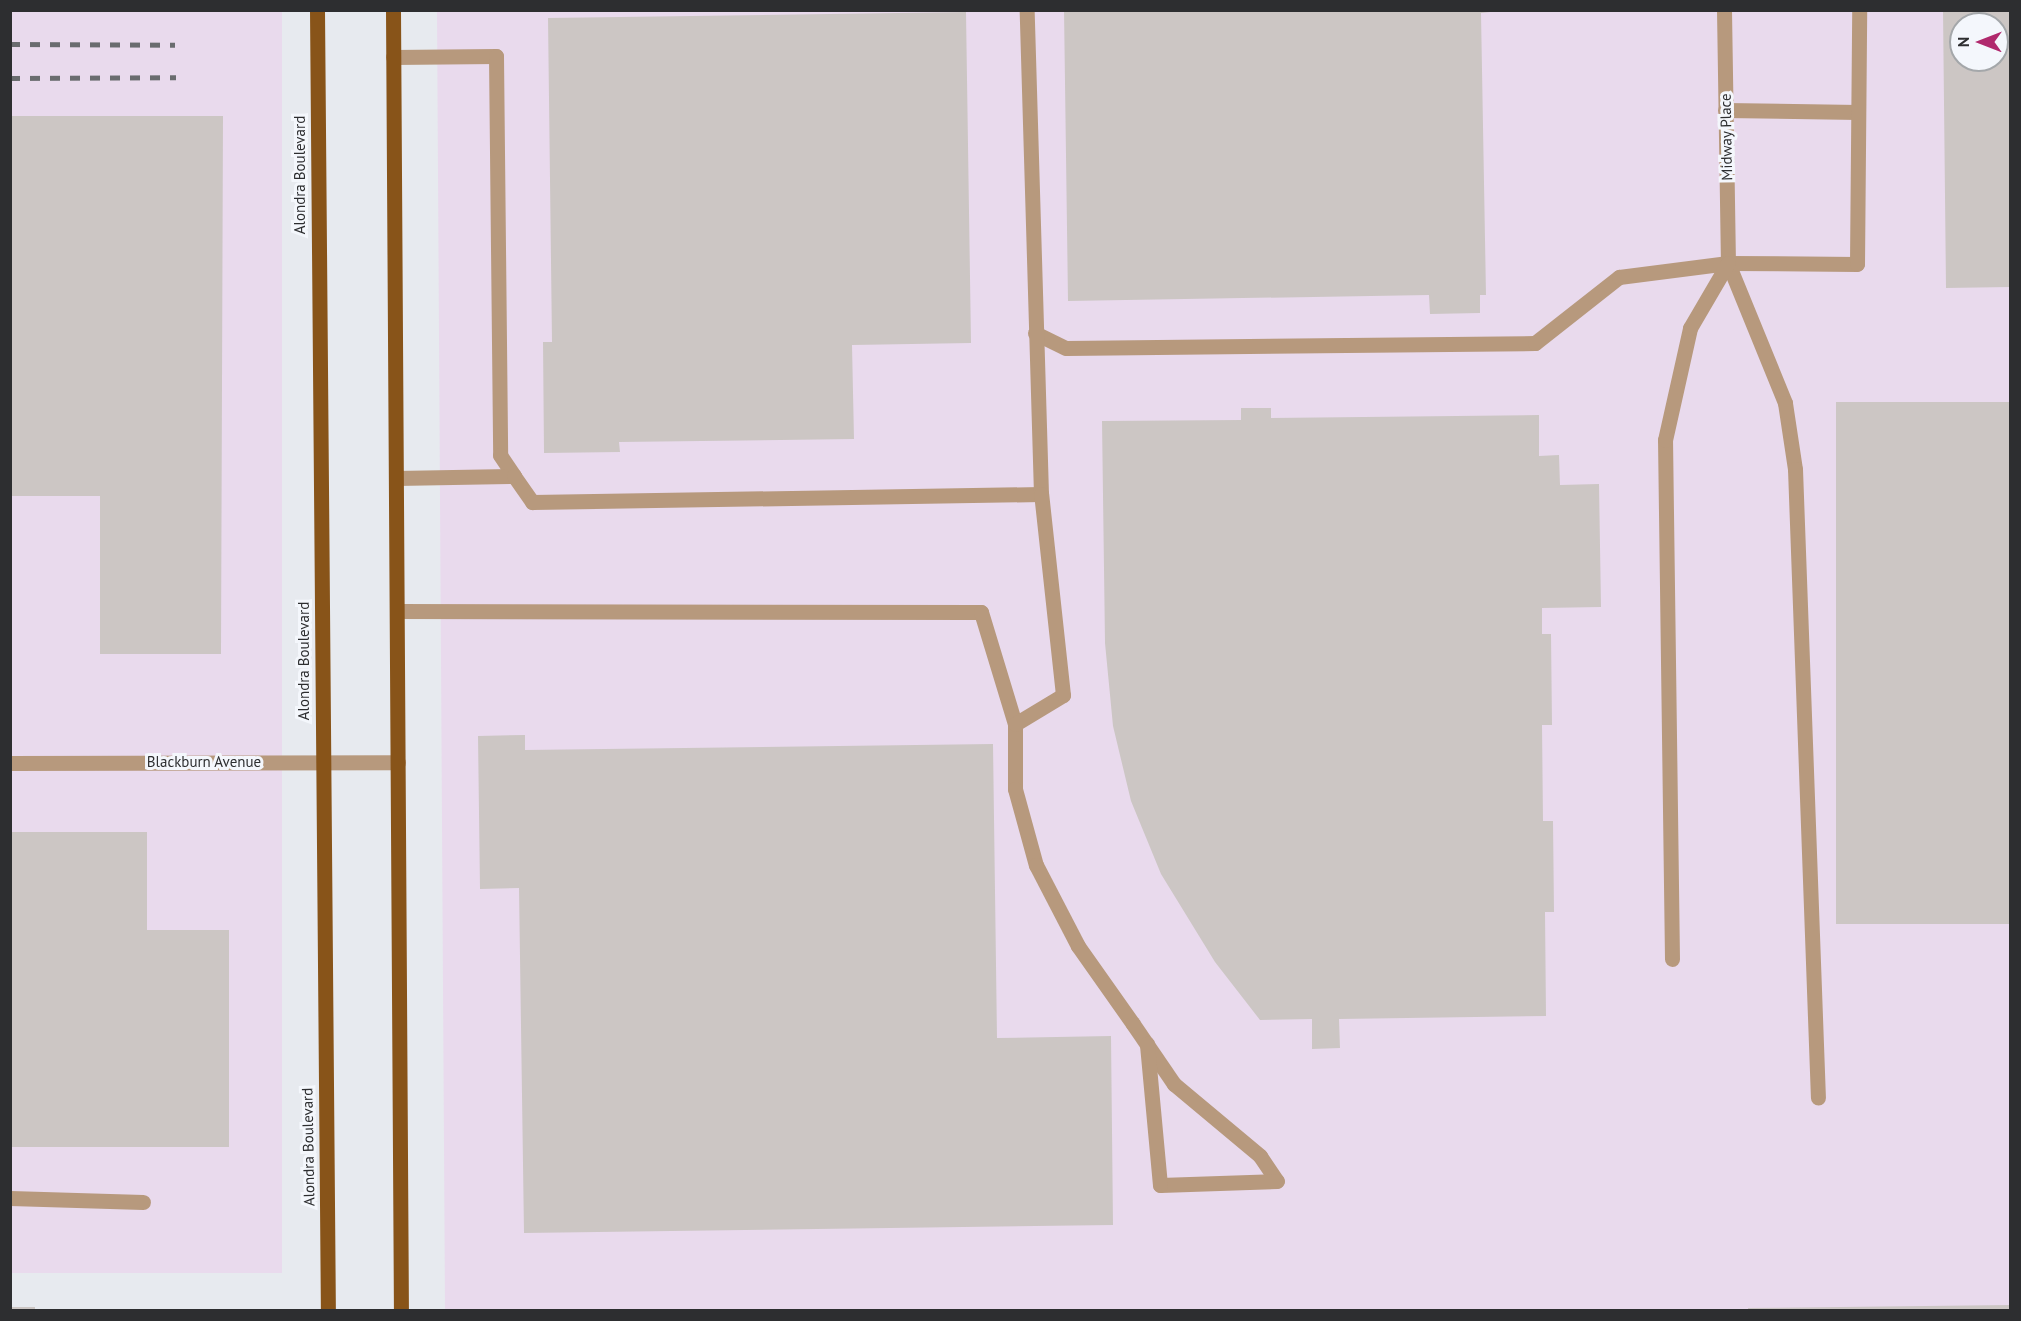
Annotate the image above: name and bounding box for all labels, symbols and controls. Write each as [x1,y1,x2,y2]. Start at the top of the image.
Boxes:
north arrow [1949,12,2009,72]
text: N [1953,37,1973,47]
street label: Midway Place [1716,93,1736,181]
street label: Alondra Boulevard [291,116,309,234]
street label: Alondra Boulevard [295,602,313,720]
street label: Blackburn Avenue [147,753,261,771]
street label: Alondra Boulevard [298,1088,318,1206]

